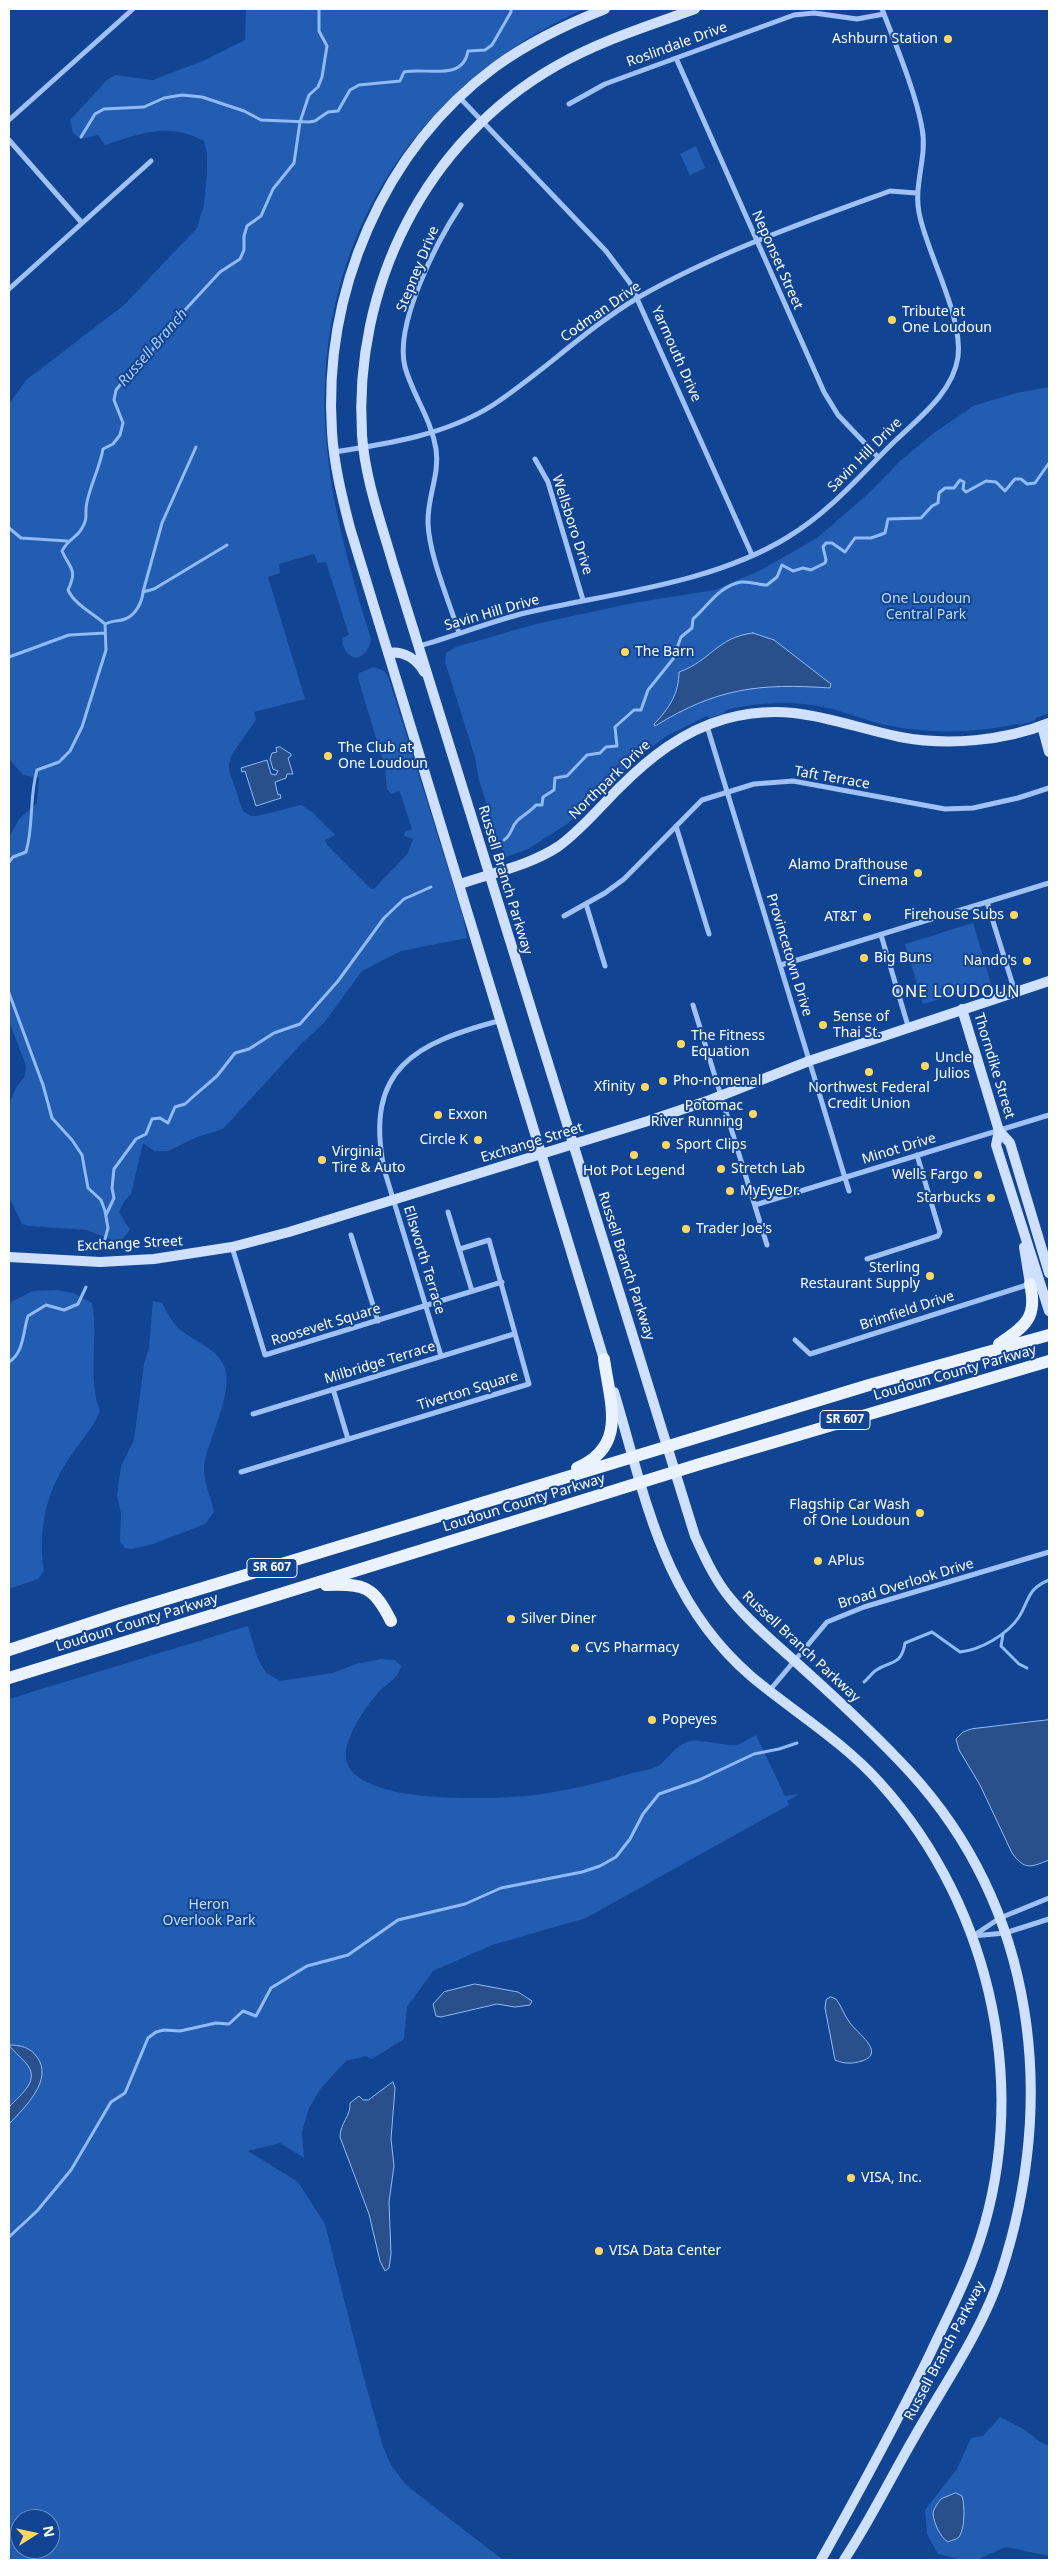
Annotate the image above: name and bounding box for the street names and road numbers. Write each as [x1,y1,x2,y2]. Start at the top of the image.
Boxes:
street label: Roslindale Drive [624,19,730,71]
street label: Neponset Street [748,208,806,312]
street label: Stepney Drive [393,224,443,314]
street label: Codman Drive [558,278,644,346]
street label: Yarmouth Drive [647,304,705,404]
street label: Savin Hill Drive [824,414,906,496]
street label: Wellsboro Drive [548,473,596,577]
street label: Savin Hill Drive [443,591,541,635]
street label: Northpark Drive [566,737,654,823]
street label: Taft Terrace [793,763,871,793]
street label: Russell Branch Parkway [474,803,536,957]
street label: Provincetown Drive [762,892,816,1018]
street label: Thorndike Street [970,1011,1018,1121]
street label: Exchange Street [479,1119,585,1167]
street label: Minot Drive [860,1130,938,1168]
street label: Russell Branch Parkway [594,1190,658,1342]
street label: Ellsworth Terrace [399,1204,449,1316]
street label: Exchange Street [77,1233,183,1255]
street label: Brimfield Drive [858,1288,956,1334]
street label: Roosevelt Square [269,1300,383,1350]
street label: Milbridge Terrace [322,1338,438,1388]
street label: Loudoun County Parkway [872,1342,1038,1404]
street label: Tiverton Square [416,1368,520,1414]
road number: SR 607 [820,1410,870,1430]
street label: Loudoun County Parkway [441,1470,607,1536]
street label: Broad Overlook Drive [836,1555,976,1613]
road number: SR 607 [247,1559,297,1578]
street label: Russell Branch Parkway [739,1588,863,1706]
street label: Loudoun County Parkway [54,1590,220,1656]
street label: Russell Branch Parkway [901,2279,989,2423]

